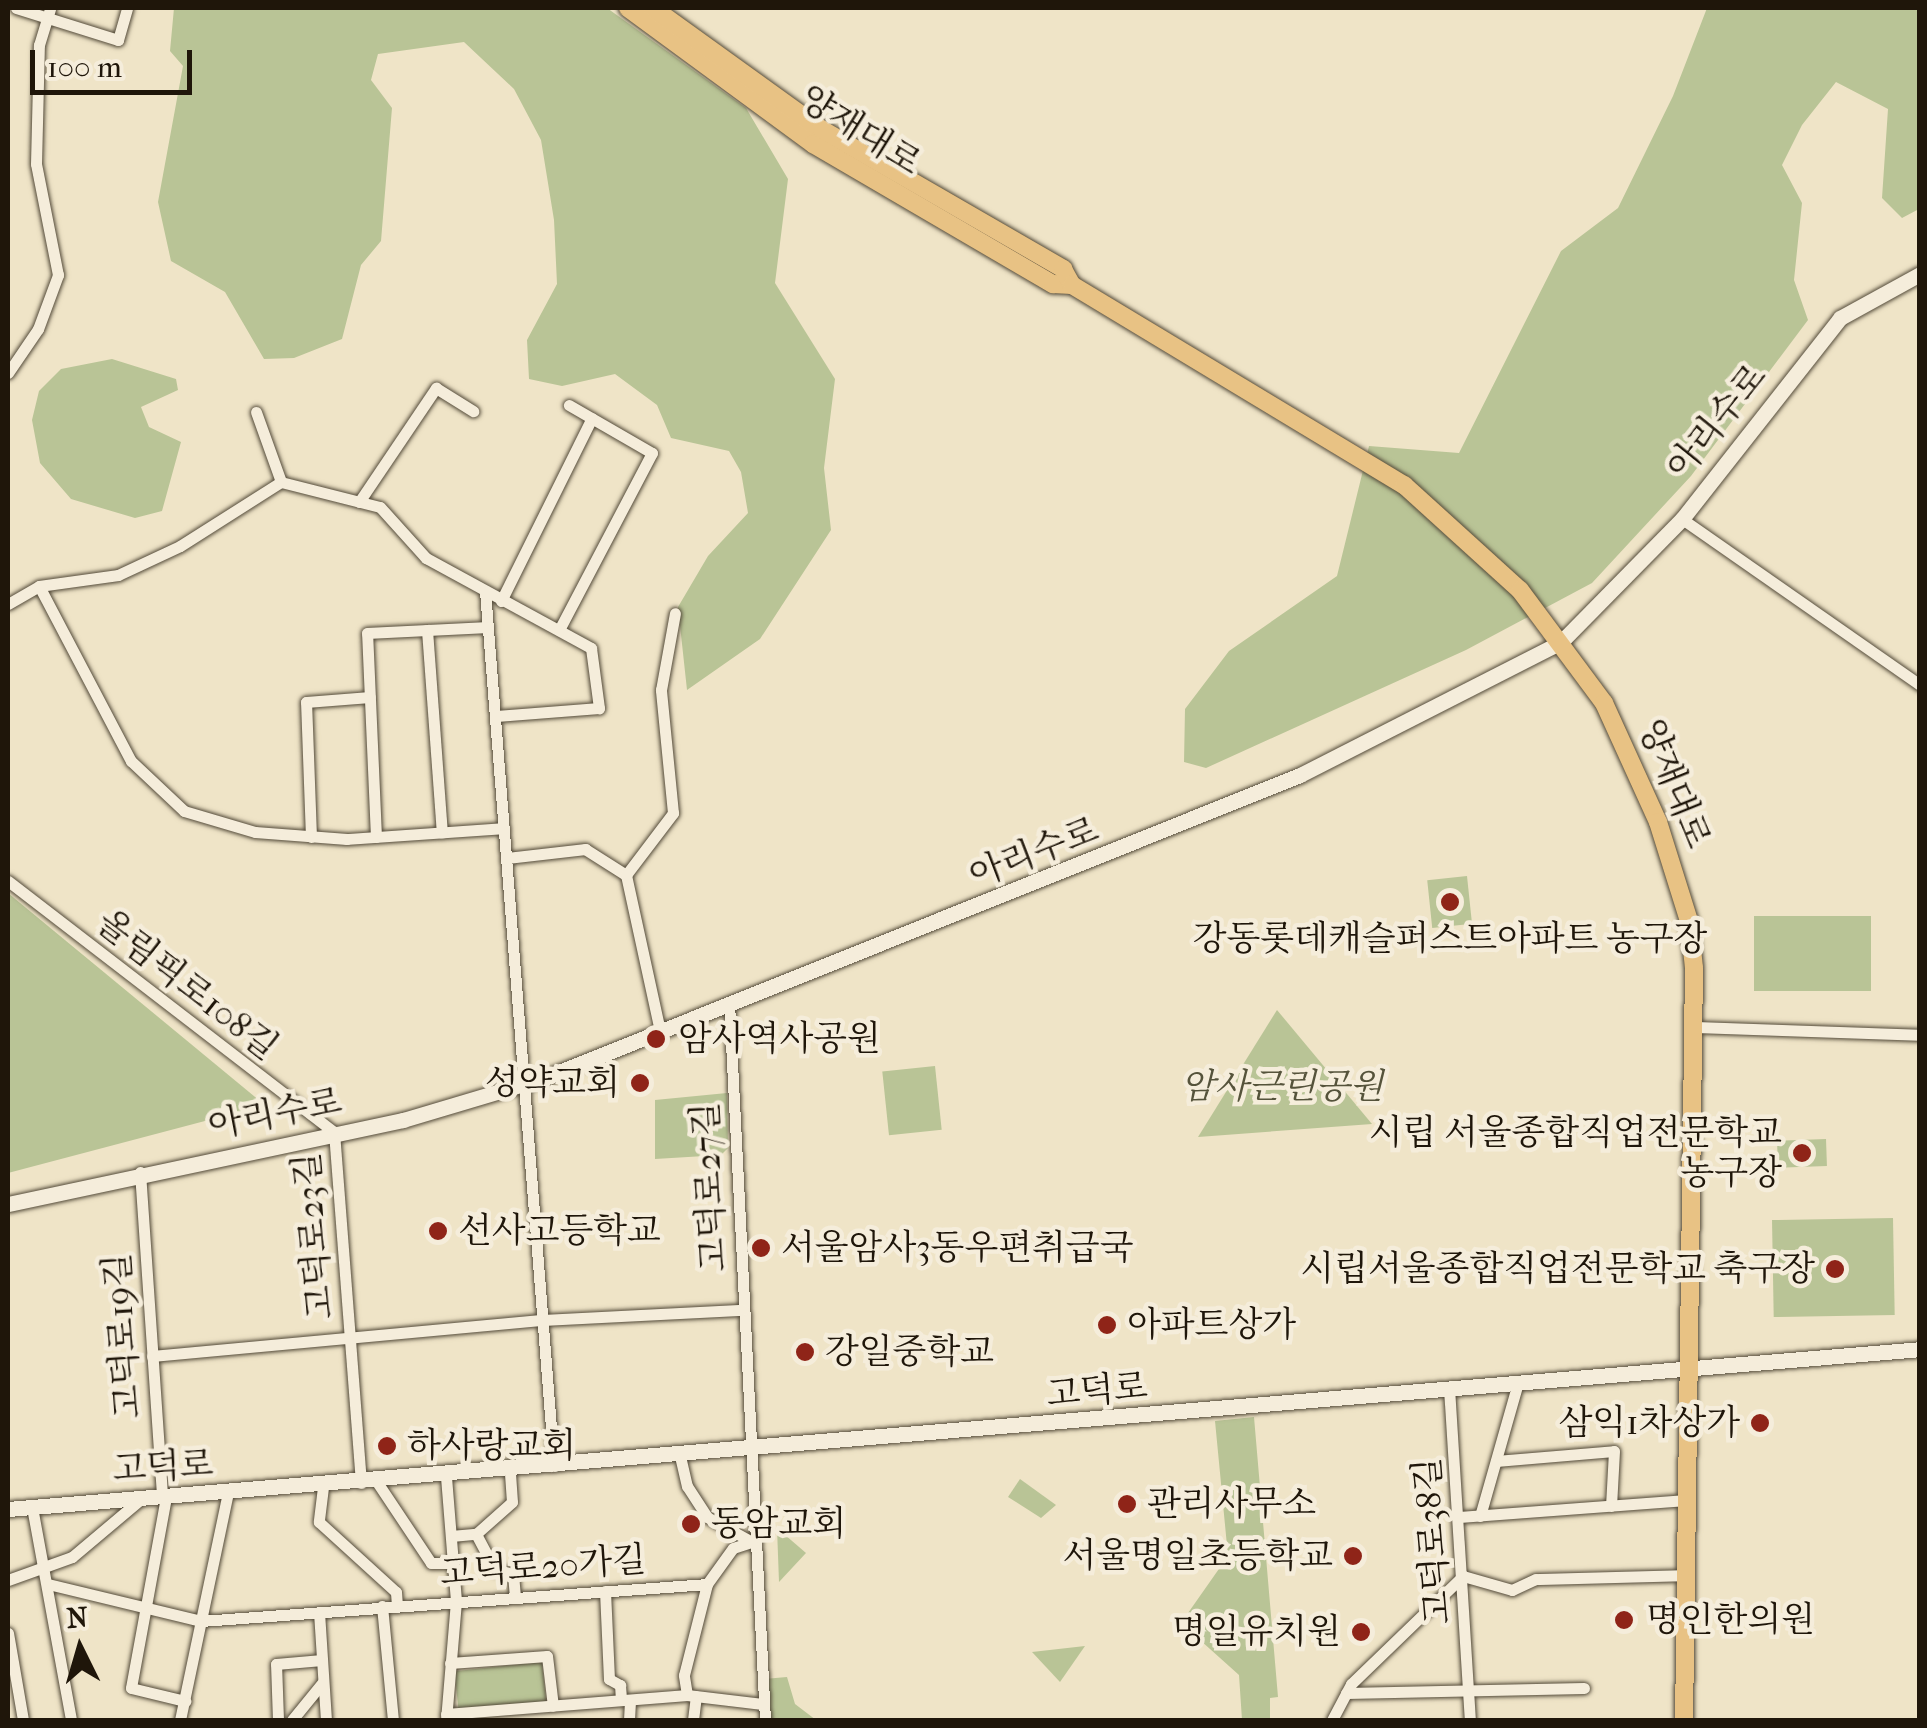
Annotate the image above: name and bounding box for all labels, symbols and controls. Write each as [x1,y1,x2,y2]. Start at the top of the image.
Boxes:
scale bar [35,30,198,92]
text: 100 m [47,50,122,85]
street label: 양재대로 [792,77,928,185]
street label: 아리수로 [1658,356,1776,488]
street label: 양재대로 [1629,713,1719,855]
street label: 아리수로 [963,809,1105,897]
marker: 강동롯데캐슬퍼스트아파트 농구장 [1439,891,1461,913]
street label: 올림픽로108길 [88,901,286,1069]
place label: 강동롯데캐슬퍼스트아파트 농구장 [1193,918,1707,960]
place label: 암사역사공원 [678,1018,881,1060]
marker: 암사역사공원 [643,1026,669,1052]
place label: 성약교회 [485,1062,620,1104]
park label: 암사근린공원 [1181,1066,1383,1108]
marker: 성약교회 [629,1072,651,1094]
street label: 아리수로 [205,1080,345,1148]
street label: 고덕로27길 [685,1101,735,1273]
place label: 시립 서울종합직업전문학교 농구장 [1369,1112,1782,1194]
marker: 시립 서울종합직업전문학교 농구장 [1791,1142,1813,1164]
street label: 고덕로23길 [286,1151,342,1321]
place label: 선사고등학교 [458,1210,661,1252]
marker: 선사고등학교 [427,1220,449,1242]
place label: 서울암사3동우편취급국 [781,1227,1133,1269]
marker: 서울암사3동우편취급국 [750,1237,772,1259]
place label: 시립서울종합직업전문학교 축구장 [1300,1248,1815,1290]
street label: 고덕로19길 [96,1252,150,1420]
marker: 시립서울종합직업전문학교 축구장 [1824,1258,1846,1280]
place label: 아파트상가 [1127,1304,1296,1346]
marker: 아파트상가 [1096,1314,1118,1336]
place label: 강일중학교 [825,1331,994,1373]
marker: 강일중학교 [794,1341,816,1363]
street label: 고덕로 [1045,1366,1149,1416]
place label: 삼익1차상가 [1558,1402,1740,1444]
marker: 삼익1차상가 [1749,1412,1771,1434]
place label: 하사랑교회 [407,1425,576,1467]
marker: 하사랑교회 [376,1435,398,1457]
street label: 고덕로 [111,1443,215,1491]
street label: 고덕로38길 [1406,1456,1460,1626]
place label: 관리사무소 [1147,1483,1316,1525]
marker: 관리사무소 [1116,1493,1138,1515]
place label: 동암교회 [711,1503,846,1545]
marker: 동암교회 [680,1513,702,1535]
place label: 서울명일초등학교 [1063,1535,1333,1577]
street label: 고덕로20가길 [439,1539,647,1595]
marker: 서울명일초등학교 [1342,1545,1364,1567]
north arrow [30,1598,130,1698]
place label: 명인한의원 [1646,1599,1815,1641]
text: N [65,1600,89,1635]
marker: 명인한의원 [1611,1607,1637,1633]
place label: 명일유치원 [1172,1611,1341,1653]
marker: 명일유치원 [1350,1621,1372,1643]

